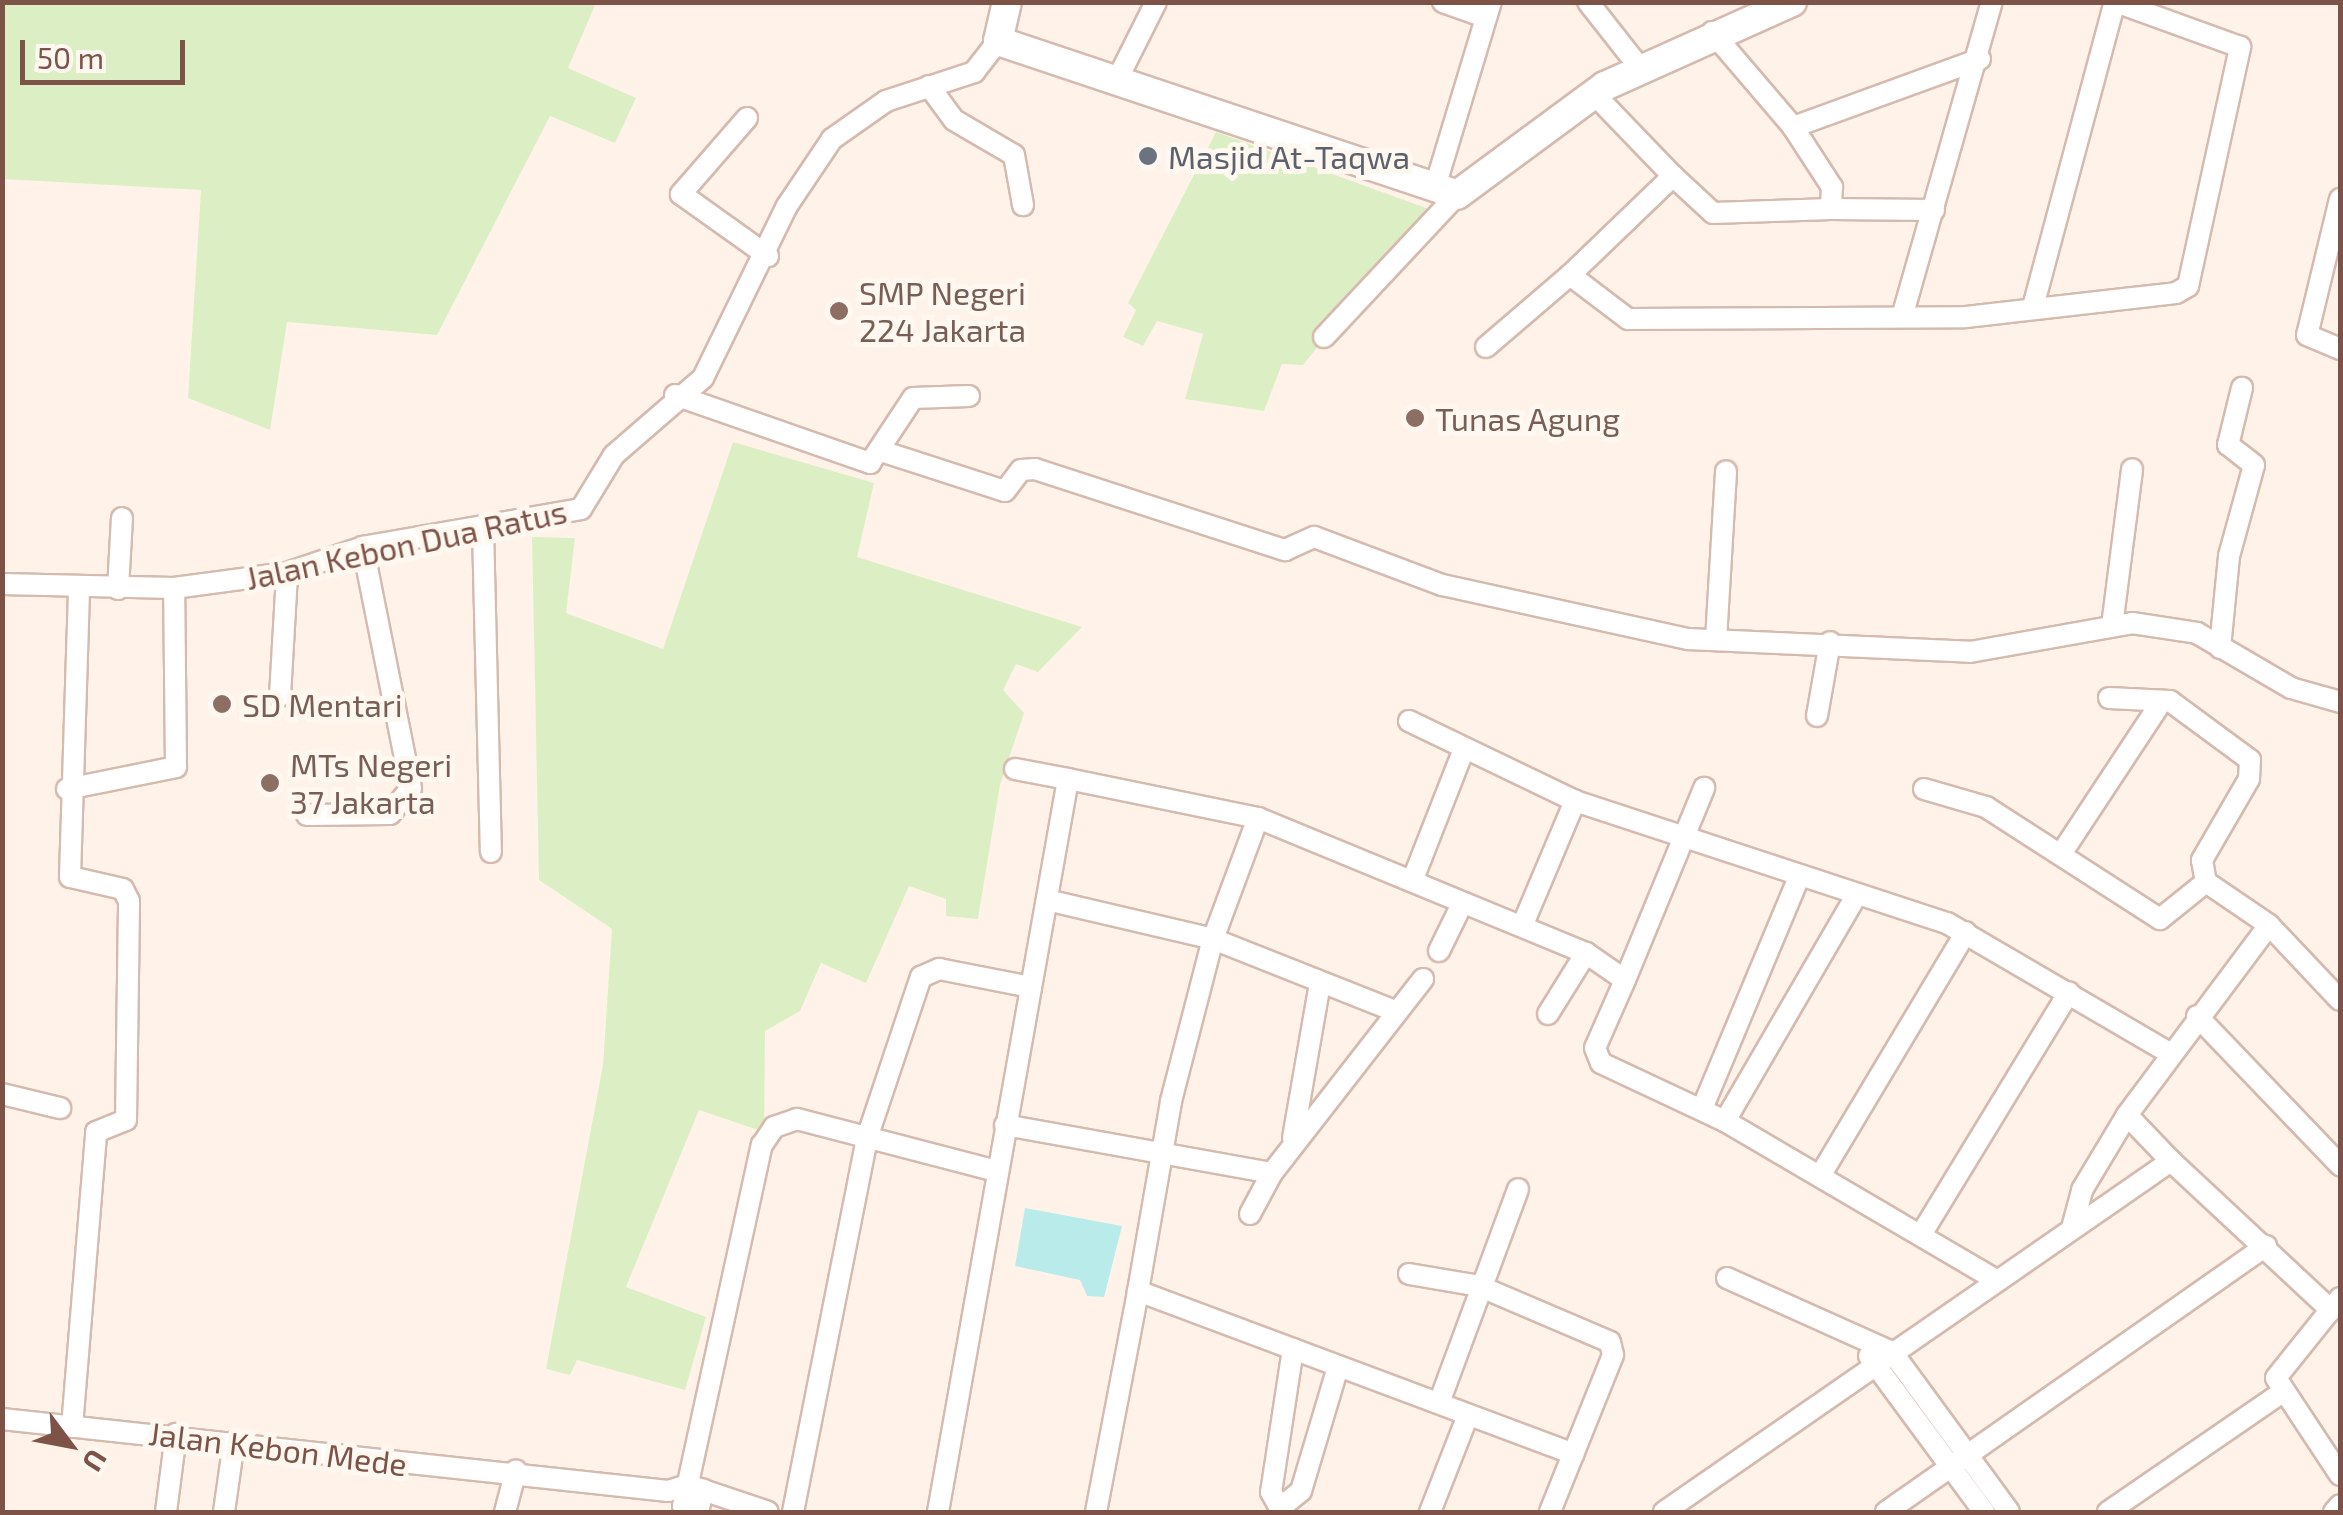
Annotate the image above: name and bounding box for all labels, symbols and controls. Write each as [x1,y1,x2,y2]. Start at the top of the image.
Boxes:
scale bar [25,20,190,82]
text: 50 m [37,39,104,75]
place label: Masjid At-Taqwa [1168,137,1411,175]
marker: Masjid At-Taqwa [1137,145,1159,167]
place label: SMP Negeri 224 Jakarta [859,274,1027,349]
marker: SMP Negeri 224 Jakarta [828,300,850,322]
place label: Tunas Agung [1435,399,1621,437]
marker: Tunas Agung [1404,407,1426,429]
street label: Jalan Kebon Dua Ratus [242,491,570,597]
place label: SD Mentari [242,685,403,723]
marker: SD Mentari [211,693,233,715]
place label: MTs Negeri 37 Jakarta [290,746,452,821]
marker: MTs Negeri 37 Jakarta [259,772,281,794]
north arrow [20,1395,120,1495]
street label: Jalan Kebon Mede [147,1413,409,1483]
text: U [76,1444,115,1478]

